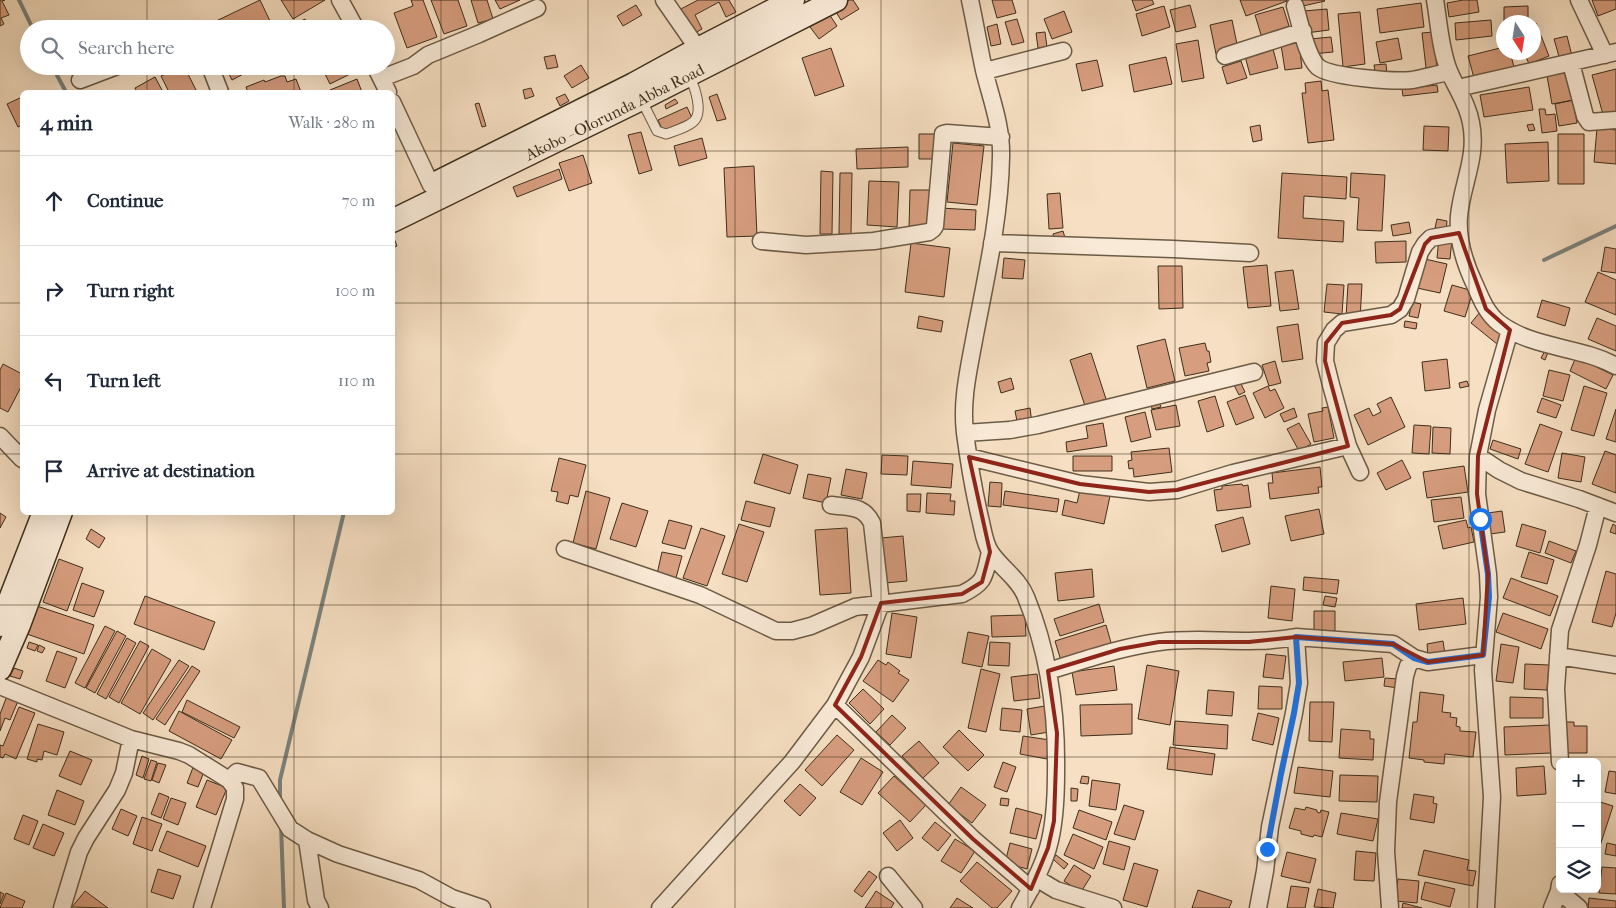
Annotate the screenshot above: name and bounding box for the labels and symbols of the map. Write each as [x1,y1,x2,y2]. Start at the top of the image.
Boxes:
north arrow [1496,15,1541,60]
street label: Akobo - Olorunda Abba Road [521,59,708,165]
route start [1469,508,1492,531]
route end [1256,838,1279,861]

